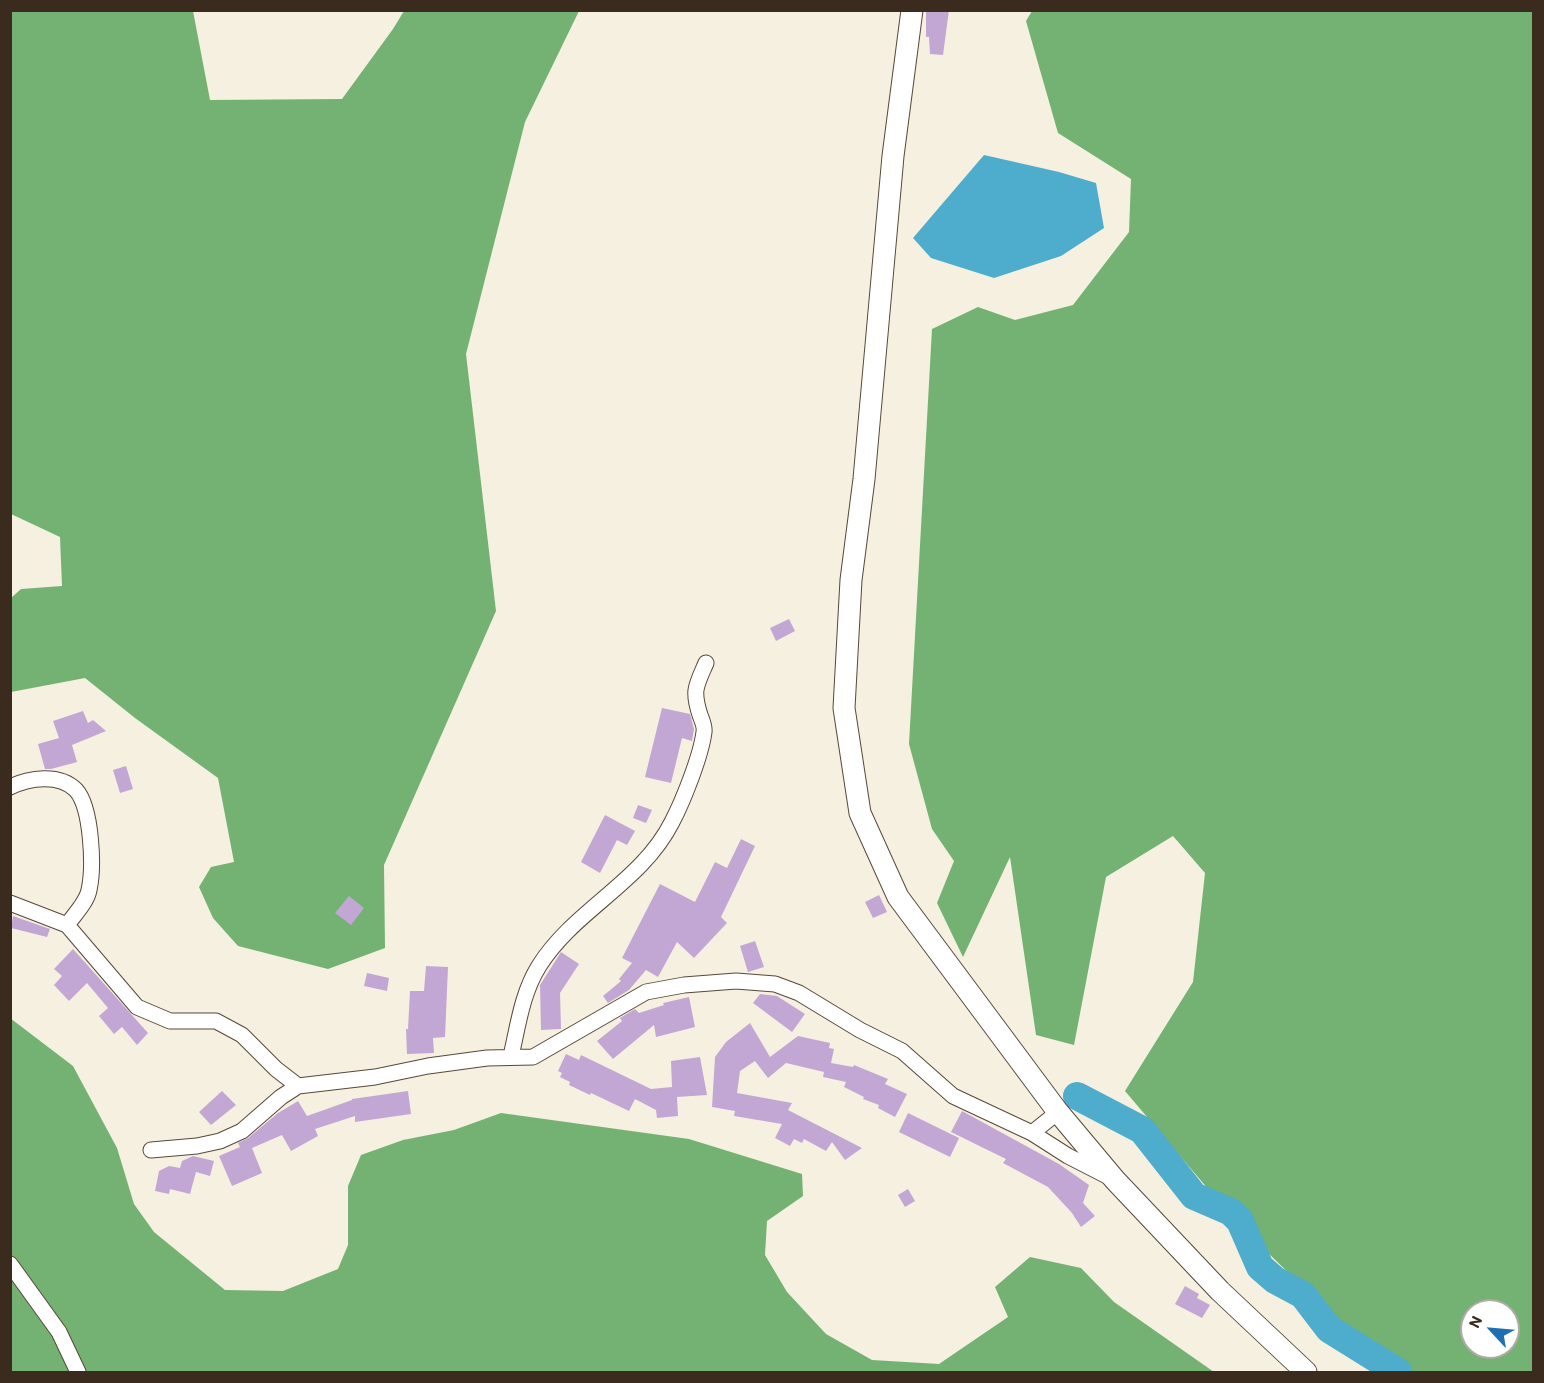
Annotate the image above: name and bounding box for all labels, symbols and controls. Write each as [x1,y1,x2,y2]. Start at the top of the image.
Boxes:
north arrow [1460,1299,1520,1359]
text: N [1464,1313,1486,1331]

